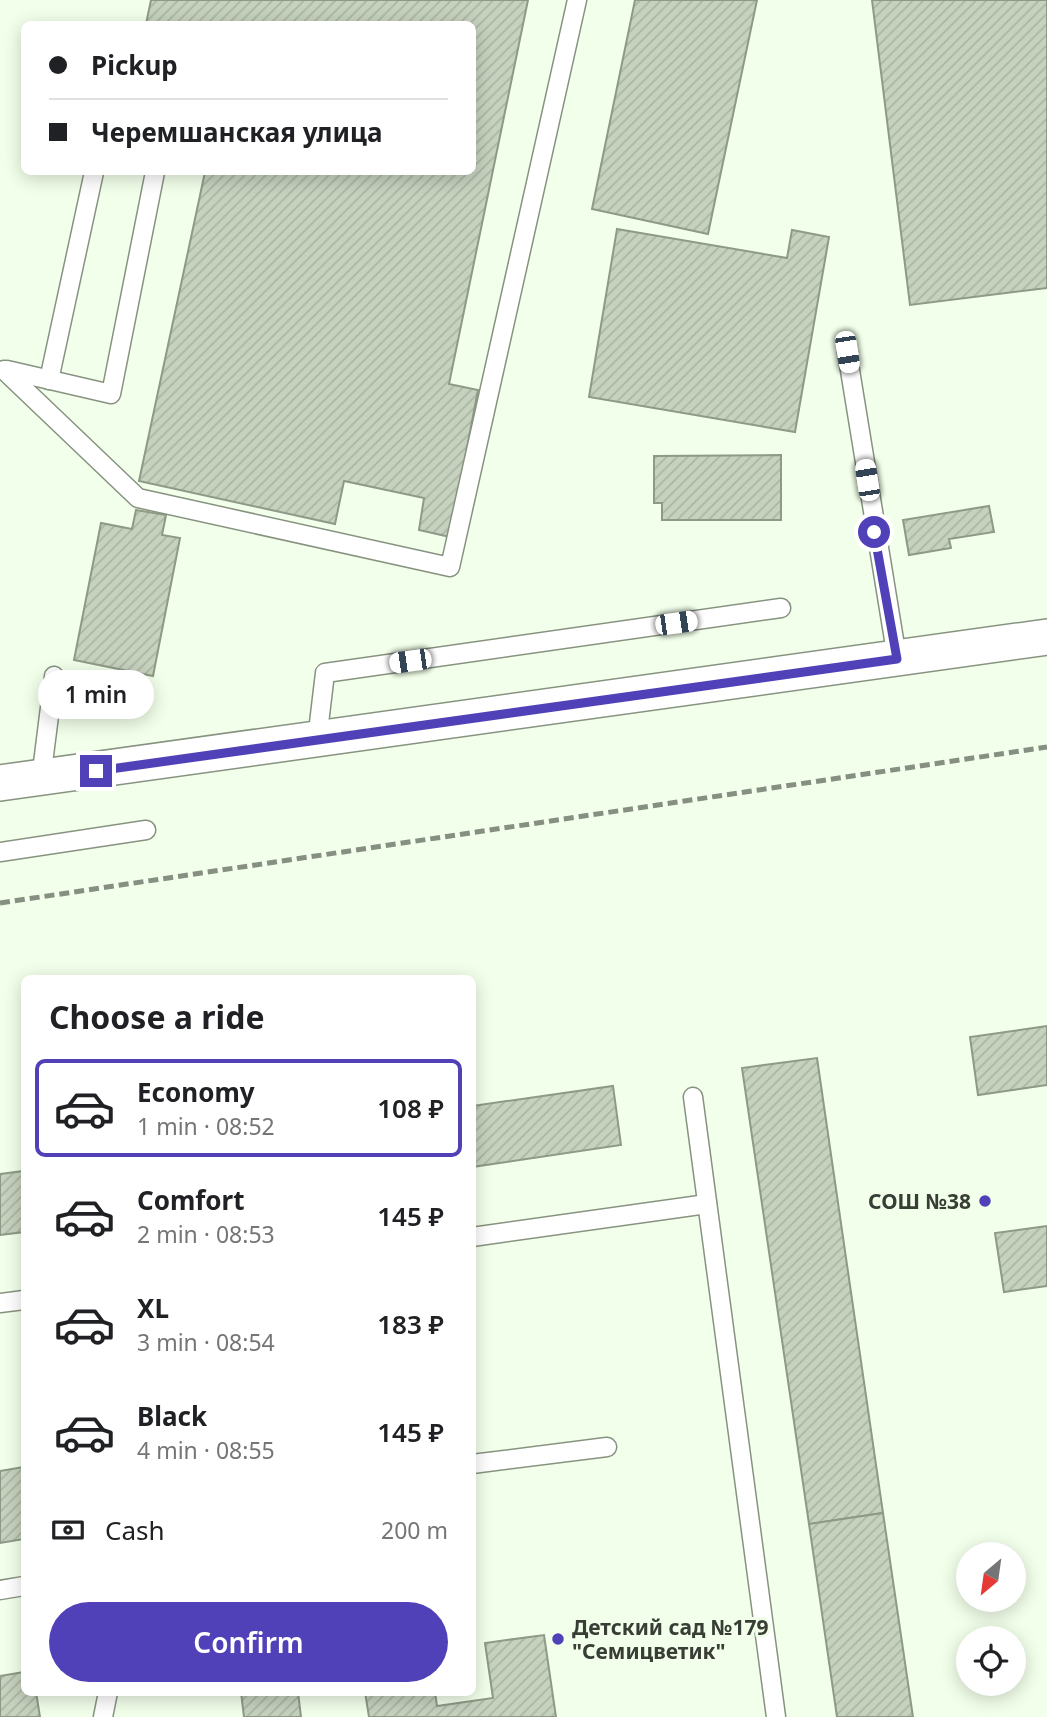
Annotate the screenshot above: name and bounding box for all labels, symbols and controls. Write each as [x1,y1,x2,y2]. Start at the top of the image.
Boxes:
text: Pickup [91,47,178,83]
text: Черемшанская улица [91,114,382,150]
car [834,330,861,374]
car [854,458,881,502]
route start [858,516,890,548]
car [654,610,699,636]
car [388,648,433,674]
callout: 1 min [38,670,154,718]
text: 1 min [65,678,127,710]
route end [80,755,112,787]
text: Choose a ride [49,995,265,1038]
text: Economy [137,1074,255,1110]
icon: car [53,1077,116,1140]
text: 108 ₽ [377,1090,444,1126]
text: 1 min · 08:52 [137,1110,275,1142]
text: Comfort [137,1182,245,1218]
icon: car [53,1185,116,1248]
place label: СОШ №38 [868,1187,971,1215]
marker: СОШ №38 [977,1193,993,1209]
text: 145 ₽ [377,1198,444,1234]
text: 2 min · 08:53 [137,1218,275,1250]
text: XL [137,1290,169,1326]
icon: car [53,1293,116,1356]
text: 183 ₽ [377,1306,444,1342]
text: 3 min · 08:54 [137,1326,275,1358]
text: Black [137,1398,207,1434]
icon: car [53,1401,116,1464]
text: 145 ₽ [377,1414,444,1450]
text: 4 min · 08:55 [137,1434,275,1466]
icon: cash [49,1511,87,1549]
text: Cash [105,1512,165,1548]
text: 200 m [381,1514,448,1546]
north arrow [956,1542,1026,1612]
map controls [956,1542,1026,1696]
button: Confirm [49,1602,448,1682]
place label: Детский сад №179 "Семицветик" [572,1613,768,1665]
button: locate [956,1626,1026,1696]
marker: Детский сад №179 "Семицветик" [550,1631,566,1647]

